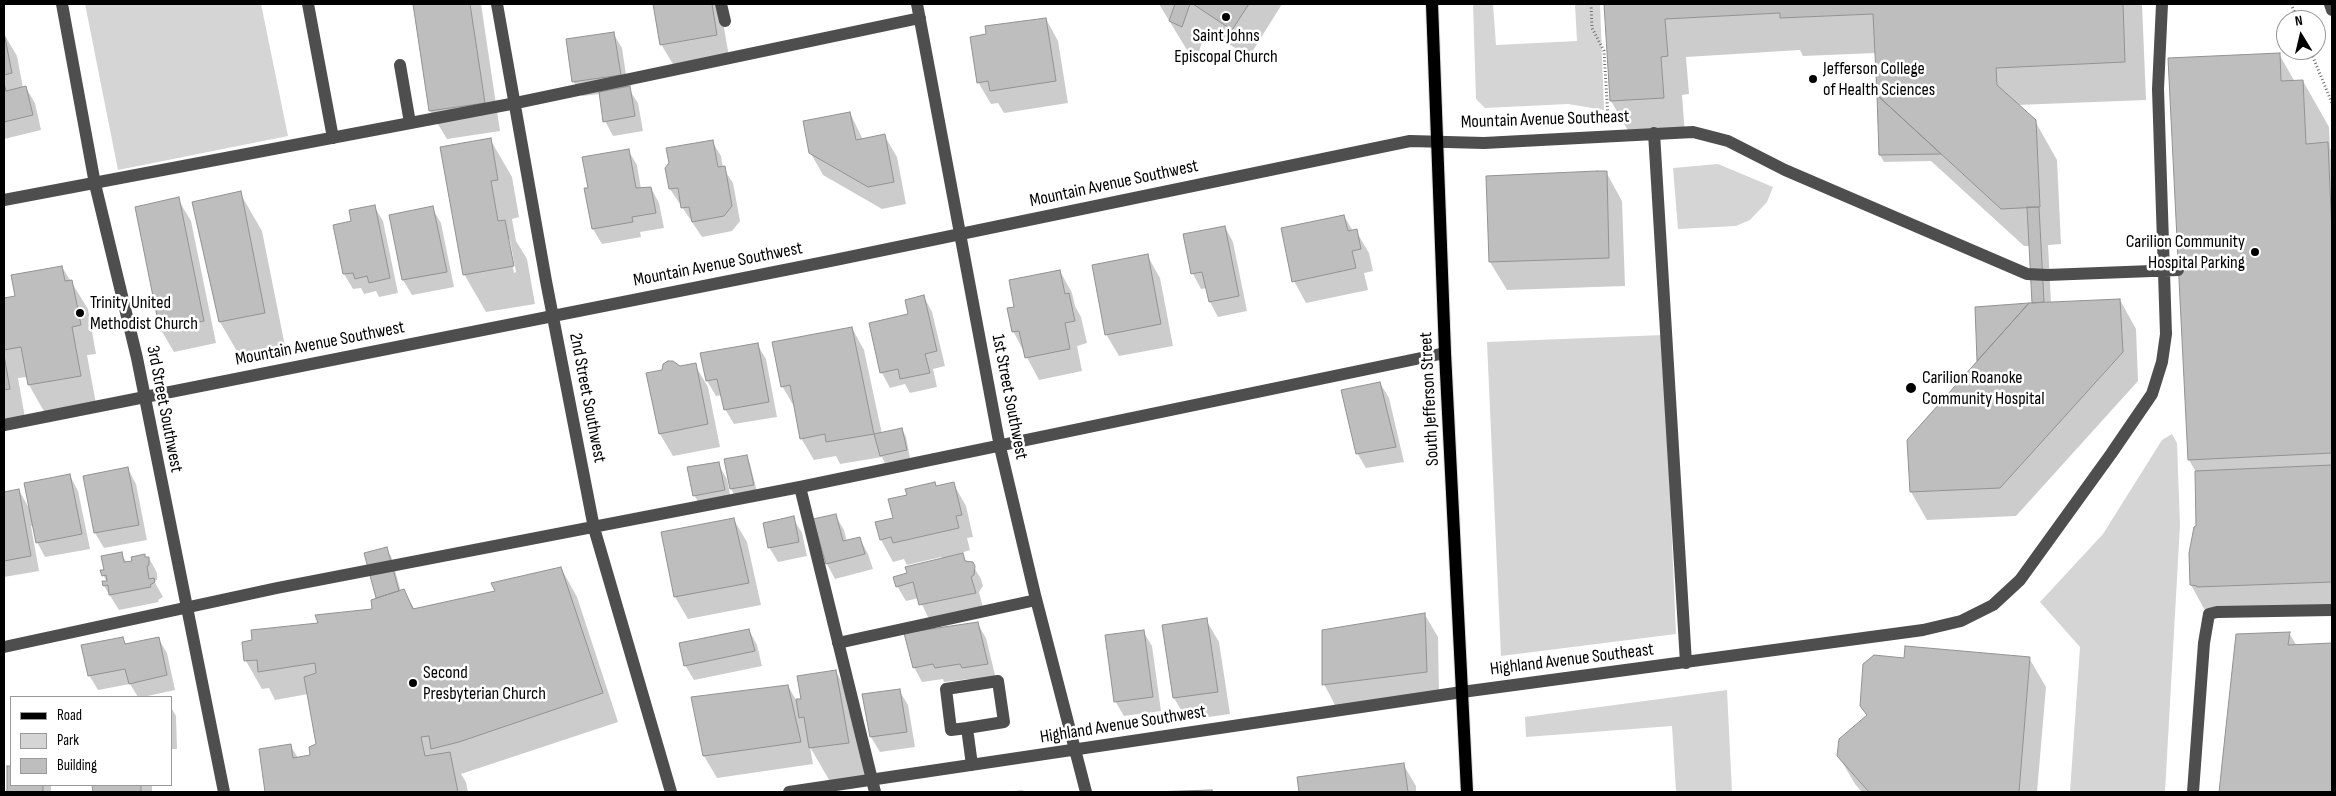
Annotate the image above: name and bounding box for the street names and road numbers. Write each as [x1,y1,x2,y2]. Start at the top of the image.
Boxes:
street label: Mountain Avenue Southeast [1460,106,1630,134]
street label: Mountain Avenue Southwest [1028,156,1200,212]
street label: Mountain Avenue Southwest [632,238,804,292]
street label: Mountain Avenue Southwest [234,317,406,371]
street label: 2nd Street Southwest [564,331,610,465]
street label: South Jefferson Street [1416,331,1444,467]
street label: 1st Street Southwest [986,333,1032,461]
street label: 3rd Street Southwest [141,344,187,474]
street label: Highland Avenue Southeast [1489,639,1655,681]
street label: Highland Avenue Southwest [1038,701,1208,749]

